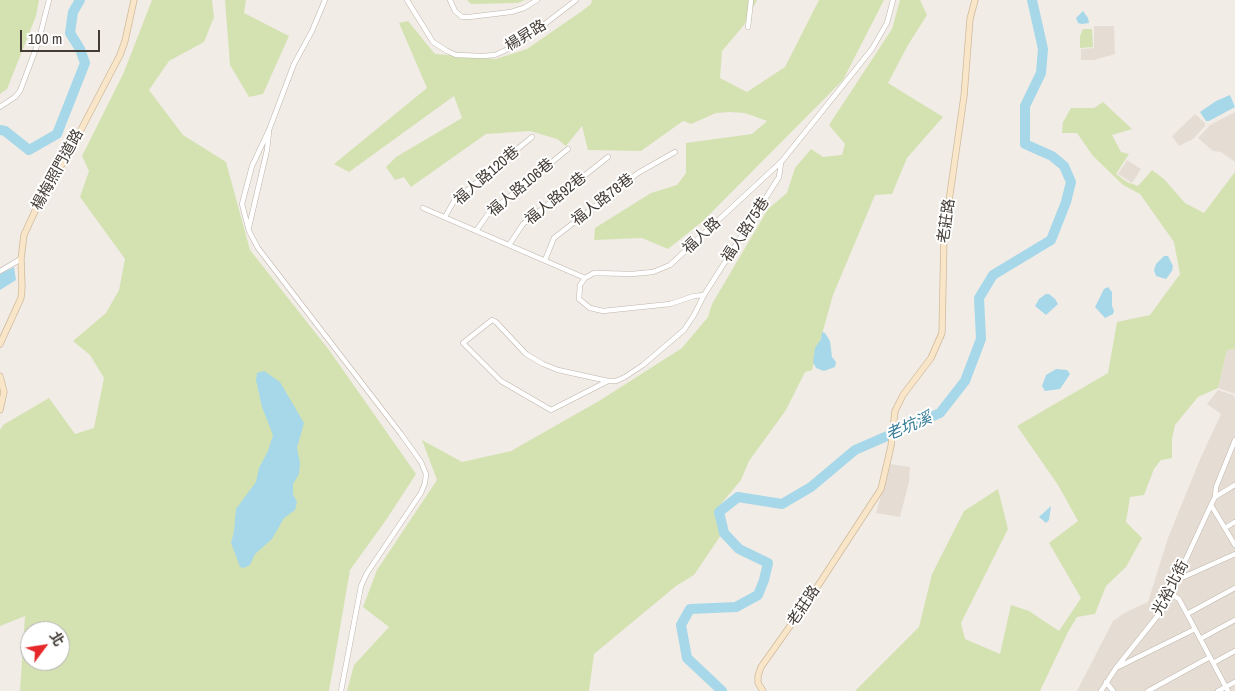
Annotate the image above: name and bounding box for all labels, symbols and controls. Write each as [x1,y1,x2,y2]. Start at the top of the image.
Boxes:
street label: 楊昇路 [502,16,550,56]
scale bar [22,20,102,52]
text: 100 m [28,28,62,49]
street label: 楊梅照門道路 [28,126,88,214]
street label: 福人路120巷 [451,143,523,209]
street label: 福人路106巷 [484,155,558,221]
street label: 福人路92巷 [522,169,590,229]
street label: 福人路78巷 [568,170,638,230]
street label: 福人路75巷 [718,194,774,266]
street label: 老莊路 [935,197,959,245]
street label: 福人路 [679,214,725,258]
water label: 老坑溪 [883,409,935,445]
street label: 光裕北街 [1149,557,1193,619]
street label: 老莊路 [784,582,824,630]
north arrow [20,621,70,671]
text: 北 [46,628,68,649]

